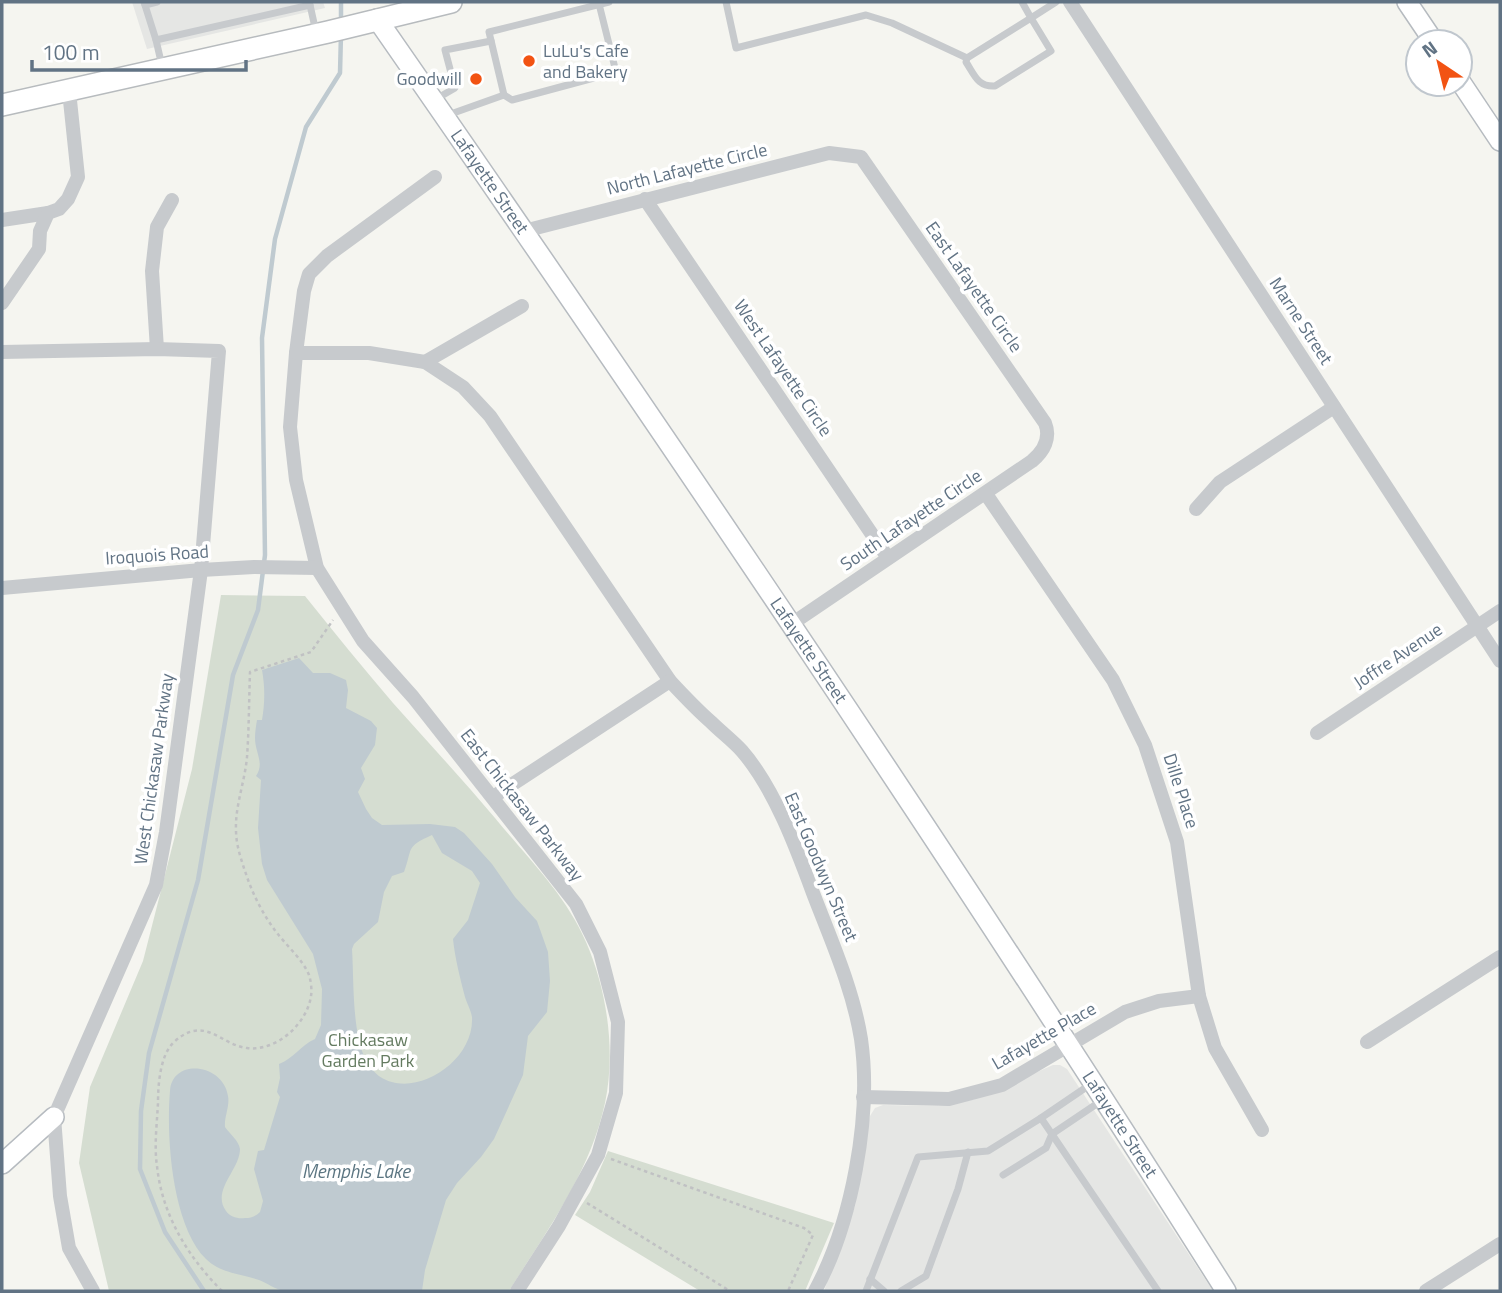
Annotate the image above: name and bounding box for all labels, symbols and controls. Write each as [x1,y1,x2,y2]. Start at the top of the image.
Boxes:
scale bar [32,28,245,72]
north arrow [1404,28,1474,98]
text: N [1415,33,1443,64]
text: 100 m [42,36,99,68]
place label: LuLu's Cafe and Bakery [543,37,629,85]
marker: LuLu's Cafe and Bakery [521,53,537,69]
place label: Goodwill [396,65,462,92]
marker: Goodwill [468,71,484,87]
street label: Lafayette Street [444,124,536,240]
street label: North Lafayette Circle [604,136,770,202]
street label: East Lafayette Circle [919,216,1030,358]
street label: Marne Street [1263,272,1340,370]
street label: West Lafayette Circle [727,294,839,442]
street label: South Lafayette Circle [835,462,987,577]
street label: Iroquois Road [104,537,210,572]
street label: Lafayette Street [764,592,855,709]
street label: Joffre Avenue [1348,616,1448,695]
street label: West Chickasaw Parkway [127,671,180,866]
street label: East Chickasaw Parkway [454,723,591,887]
street label: Dille Place [1157,750,1206,832]
street label: East Goodwyn Street [778,788,865,946]
street label: Lafayette Place [987,995,1101,1076]
park label: Chickasaw Garden Park [322,1026,415,1074]
street label: Lafayette Street [1076,1065,1165,1184]
water label: Memphis Lake [302,1156,411,1185]

